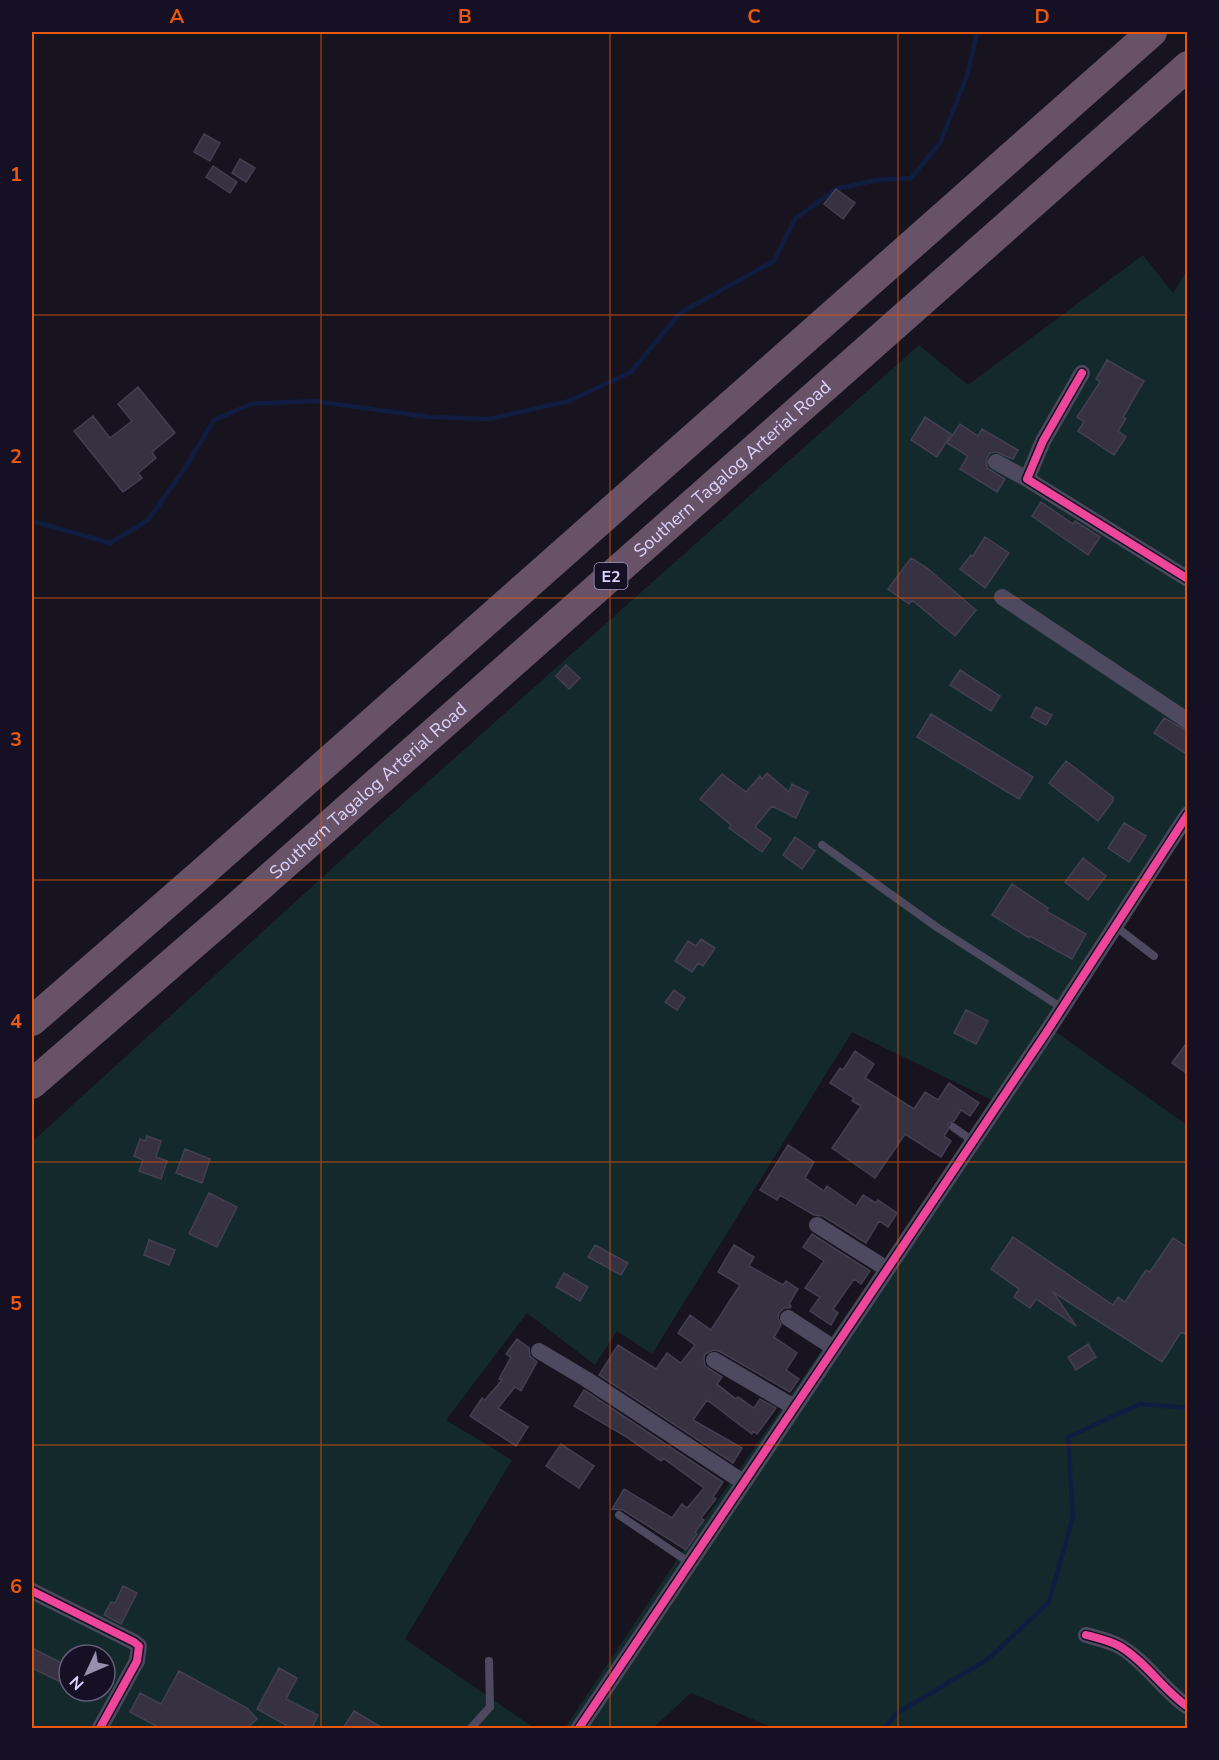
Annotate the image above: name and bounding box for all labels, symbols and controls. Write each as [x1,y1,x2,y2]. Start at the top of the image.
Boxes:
text: A [170,3,185,30]
text: B [458,3,472,30]
text: C [747,3,761,30]
text: D [1034,3,1050,30]
text: 1 [10,161,22,188]
street label: Southern Tagalog Arterial Road [628,375,836,563]
text: 2 [10,443,22,470]
road number: E2 [594,563,628,589]
street label: Southern Tagalog Arterial Road [264,697,472,885]
text: 3 [10,726,22,753]
text: 4 [10,1008,22,1035]
text: 5 [10,1290,22,1317]
text: 6 [10,1573,22,1600]
north arrow [57,1643,117,1703]
text: N [65,1671,89,1695]

